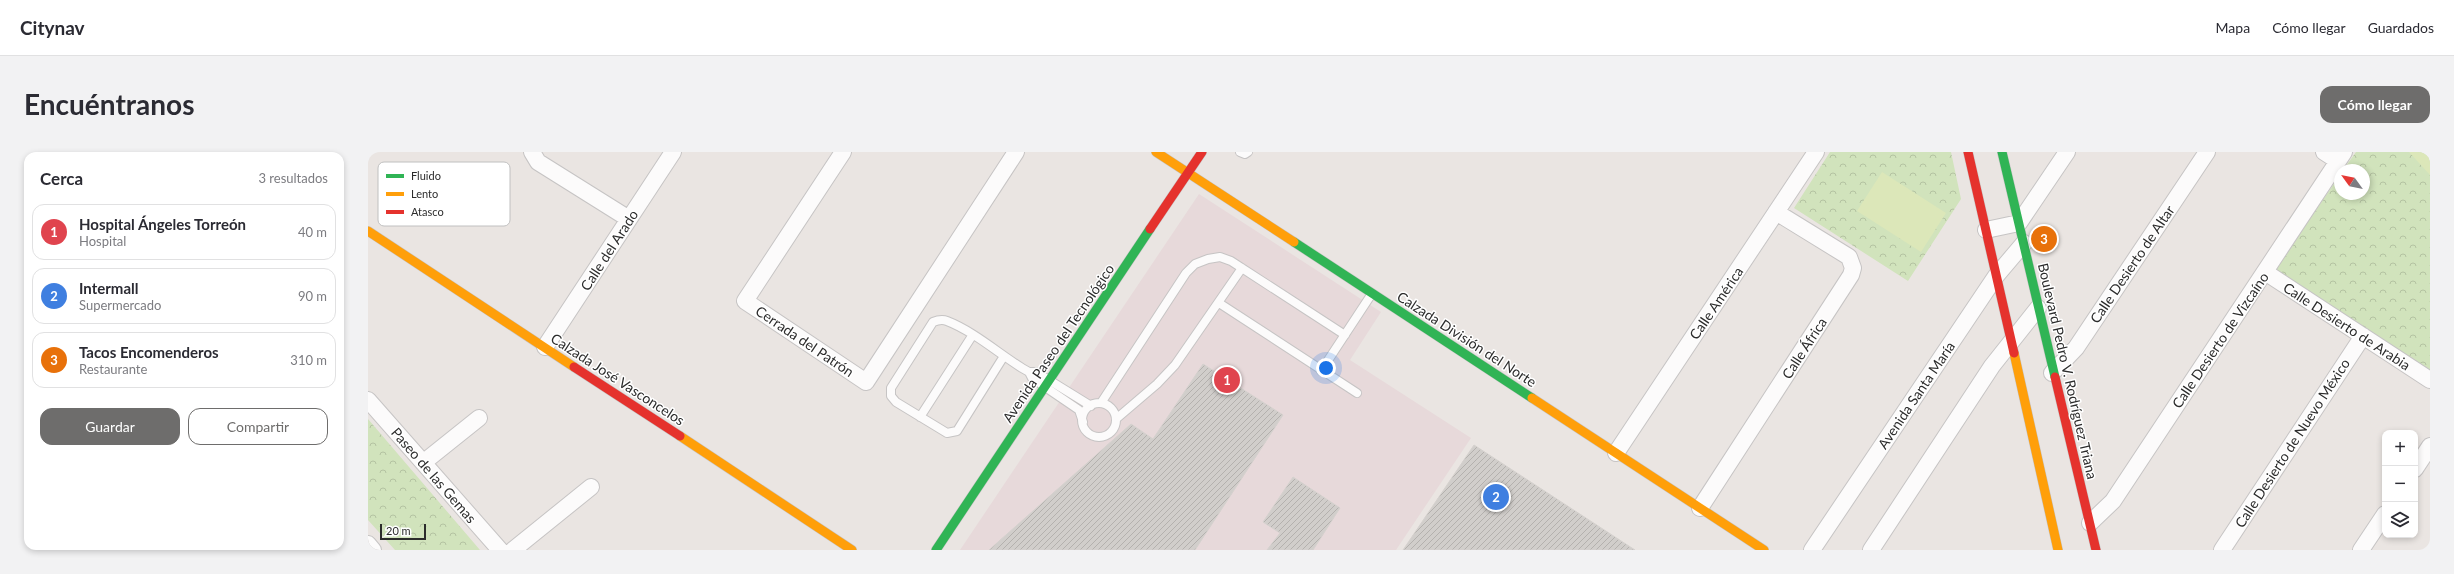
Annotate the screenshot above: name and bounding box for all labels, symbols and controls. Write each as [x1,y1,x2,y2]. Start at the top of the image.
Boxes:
text: Citynav [20,16,85,39]
text: Mapa [2216,19,2250,36]
text: Cómo llegar [2272,19,2346,36]
text: Guardados [2368,19,2434,36]
button: Cómo llegar [2320,86,2430,123]
text: Encuéntranos [24,87,195,121]
legend [378,162,510,226]
north arrow [2334,164,2370,200]
text: Cerca [40,168,83,189]
text: Fluido [411,169,441,182]
text: 3 resultados [258,170,328,186]
text: Lento [411,187,438,200]
street label: Calle Desierto de Altar [2086,202,2178,326]
text: Atasco [411,205,444,218]
street label: Calle del Arado [577,206,641,294]
text: Hospital Ángeles Torreón [79,215,246,233]
text: 1 [50,224,58,240]
text: 40 m [298,224,327,240]
pin: 3 [2031,224,2057,254]
text: Hospital [79,233,126,249]
street label: Avenida Paseo del Tecnológico [999,261,1117,425]
street label: Boulevard Pedro V. Rodríguez Triana [2035,261,2101,481]
street label: Calle América [1685,263,1747,343]
street label: Calle Desierto de Vizcaíno [2168,269,2272,411]
text: Intermall [79,279,138,297]
street label: Calle Desierto de Arabia [2280,279,2414,373]
text: 2 [50,288,58,304]
text: 90 m [298,288,327,304]
street label: Calzada División del Norte [1394,288,1540,390]
text: Supermercado [79,297,161,313]
street label: Cerrada del Patrón [753,302,857,380]
street label: Calle África [1778,314,1830,382]
street label: Calzada José Vasconcelos [548,329,688,429]
street label: Avenida Santa María [1874,338,1958,452]
text: Tacos Encomenderos [79,343,219,361]
text: 3 [50,352,58,368]
text: 310 m [290,352,327,368]
street label: Calle Desierto de Nuevo México [2231,355,2353,531]
your location [1316,358,1336,378]
text: Restaurante [79,361,147,377]
pin: 1 [1214,365,1240,395]
button: Guardar [40,408,180,445]
button: Compartir [188,408,328,445]
street label: Paseo de las Gemas [388,424,480,526]
map controls [2382,430,2418,538]
button: + [2382,430,2418,466]
button: − [2382,466,2418,502]
pin: 2 [1483,482,1509,512]
button: layers [2382,502,2418,538]
scale bar [380,522,426,541]
text: 20 m [386,524,411,537]

